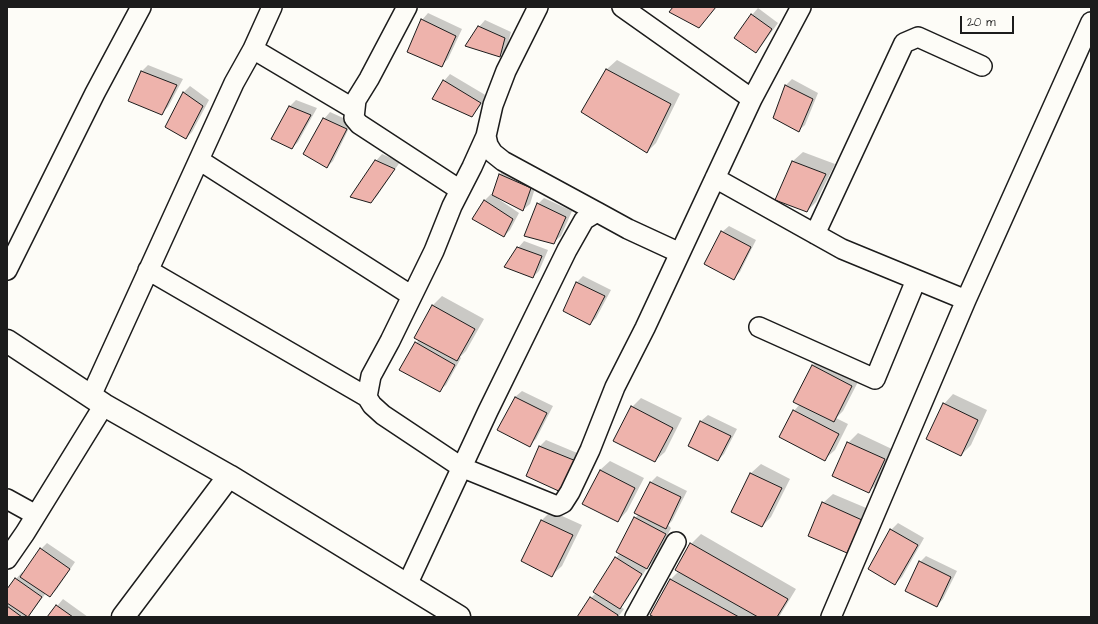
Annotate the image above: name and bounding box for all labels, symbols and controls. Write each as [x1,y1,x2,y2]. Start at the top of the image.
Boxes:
scale bar [962,8,1016,34]
text: 20 m [967,14,996,31]

